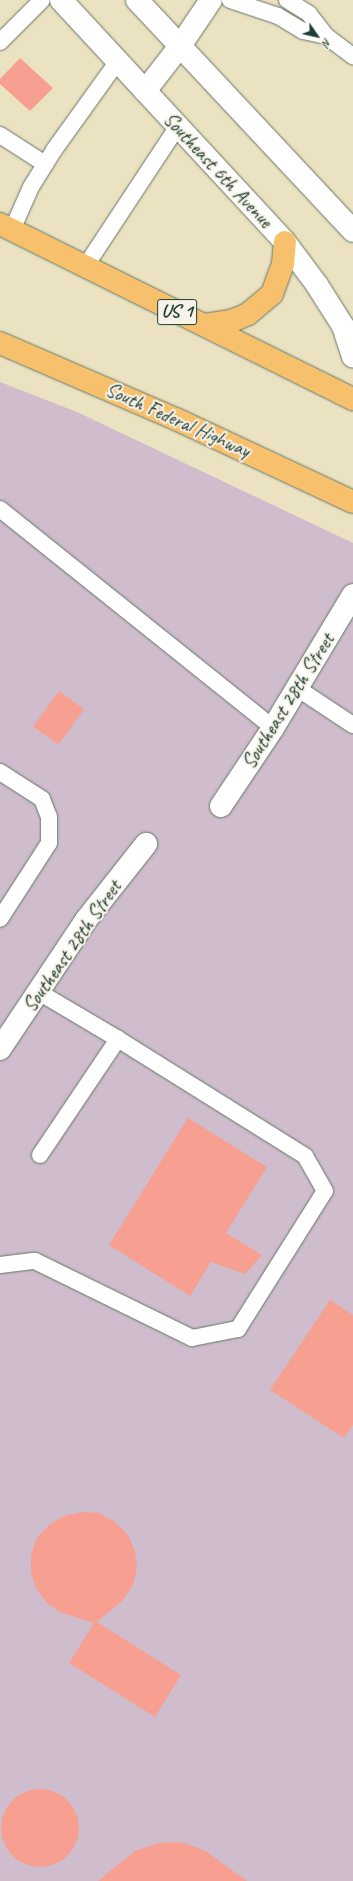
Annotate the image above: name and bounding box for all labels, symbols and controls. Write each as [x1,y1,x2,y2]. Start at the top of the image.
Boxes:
north arrow [297,16,337,56]
text: N [319,36,335,49]
street label: Southeast 6th Avenue [159,107,277,233]
road number: US 1 [157,295,197,329]
street label: South Federal Highway [103,378,253,462]
street label: Southeast 28th Street [237,629,339,773]
street label: Southeast 28th Street [18,876,126,1016]

